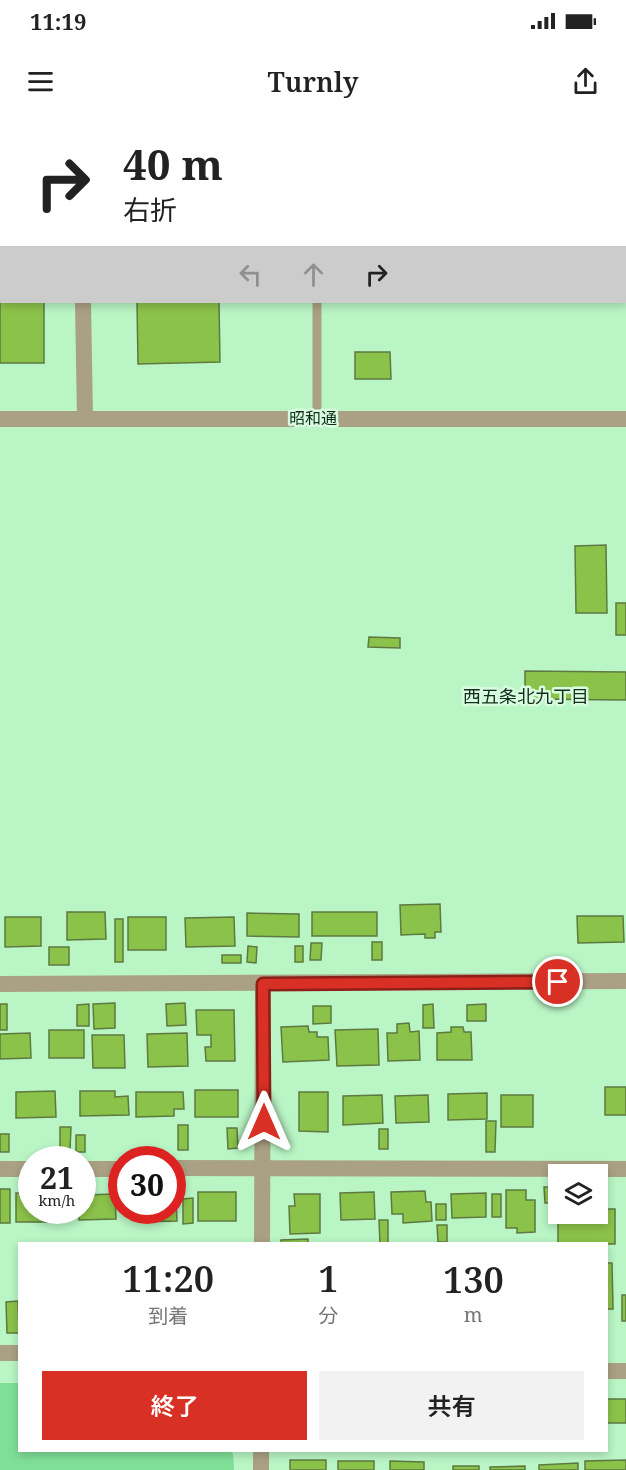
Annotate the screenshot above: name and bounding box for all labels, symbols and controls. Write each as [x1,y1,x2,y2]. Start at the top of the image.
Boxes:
text: 11:19 [30,6,86,36]
text: Turnly [268,63,358,100]
icon: menu [24,65,57,98]
icon: share [569,65,602,98]
text: 40 m [123,135,223,192]
icon: right [24,144,102,222]
text: 右折 [123,191,177,228]
icon: left [234,258,267,291]
icon: ahead [297,258,330,291]
icon: right [360,258,393,291]
street label: 昭和通 [289,407,337,429]
district label: 西五条北九丁目 [463,684,589,708]
pin [532,956,583,1007]
icon: arrive [541,965,574,998]
position arrow [232,1090,296,1154]
speed limit sign: 30 [108,1146,186,1224]
text: 21 [40,1157,74,1198]
map controls [548,1164,608,1224]
button: layers [548,1164,608,1224]
text: km/h [39,1190,75,1210]
text: 11:20 [122,1254,214,1303]
text: 1 [318,1254,339,1303]
text: 130 [443,1255,504,1304]
text: m [464,1301,483,1328]
text: 到着 [148,1302,188,1329]
text: 分 [318,1302,338,1329]
button: 終了 [42,1371,307,1440]
button: 共有 [319,1371,584,1440]

